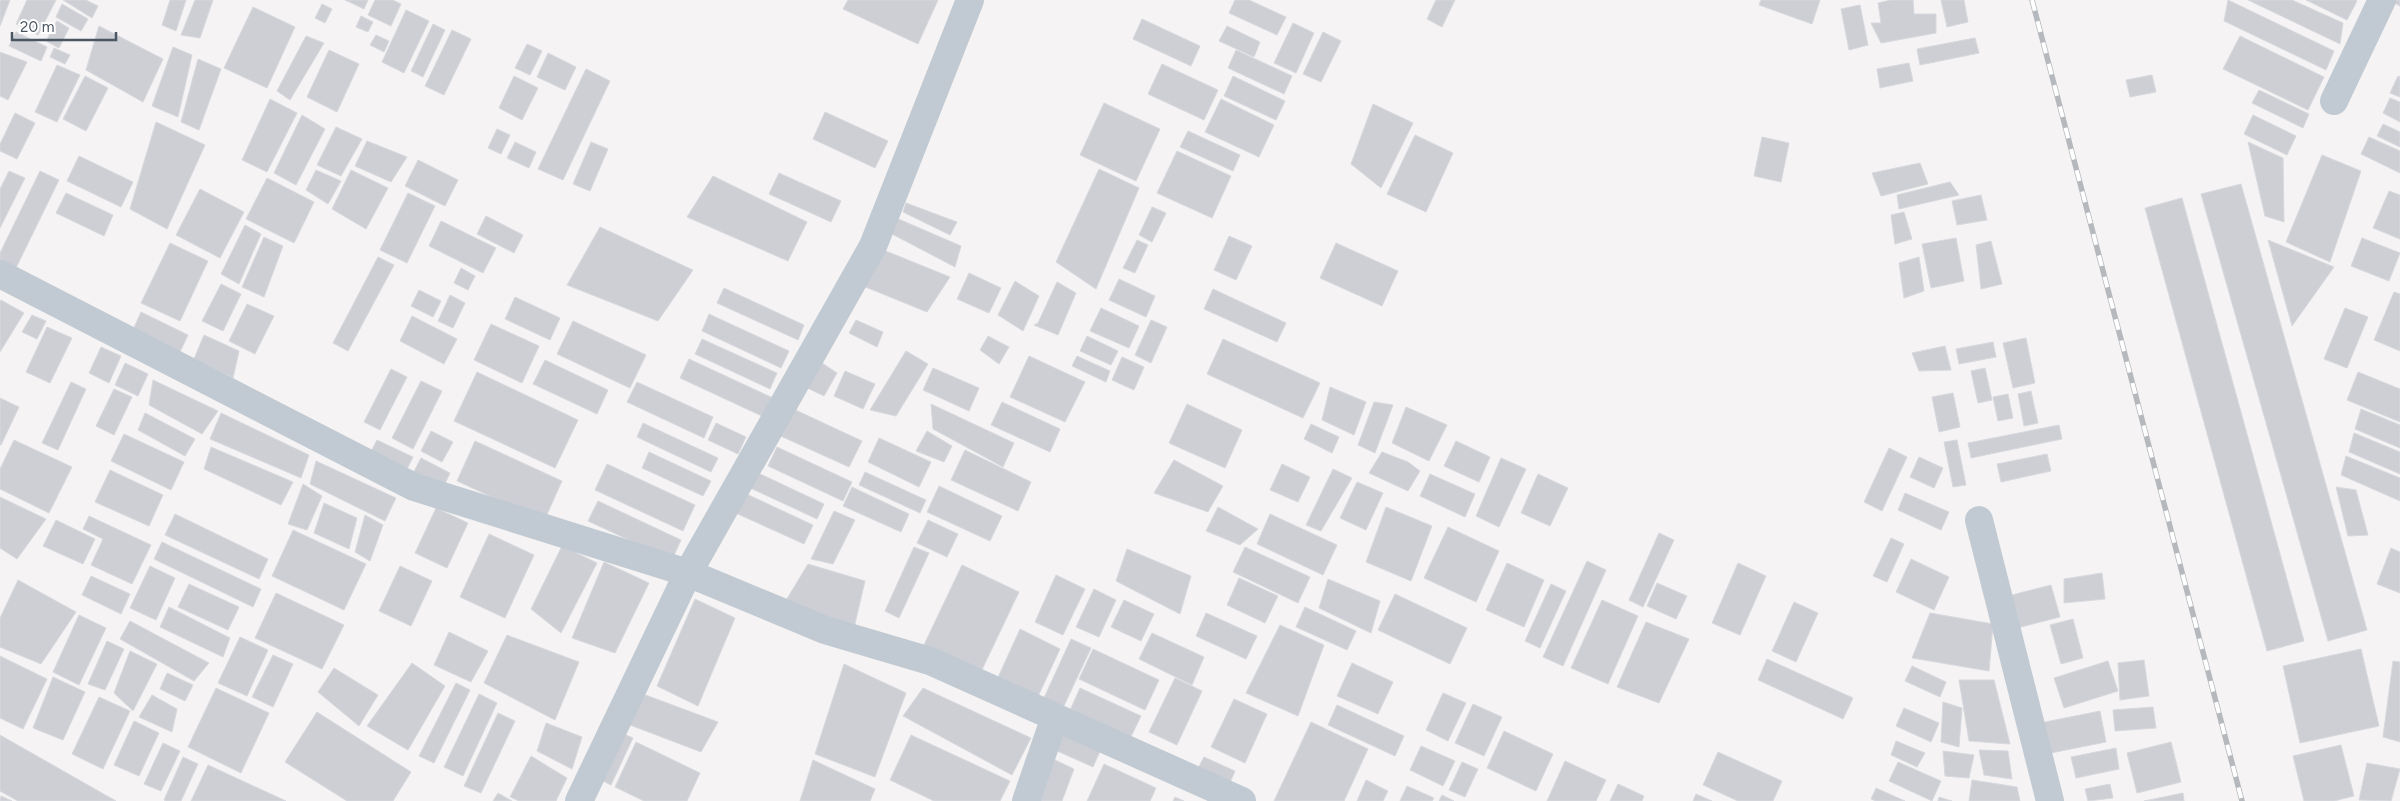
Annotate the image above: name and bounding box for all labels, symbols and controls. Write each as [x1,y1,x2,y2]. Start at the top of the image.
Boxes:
scale bar [12,10,116,42]
text: 20 m [20,18,54,36]

